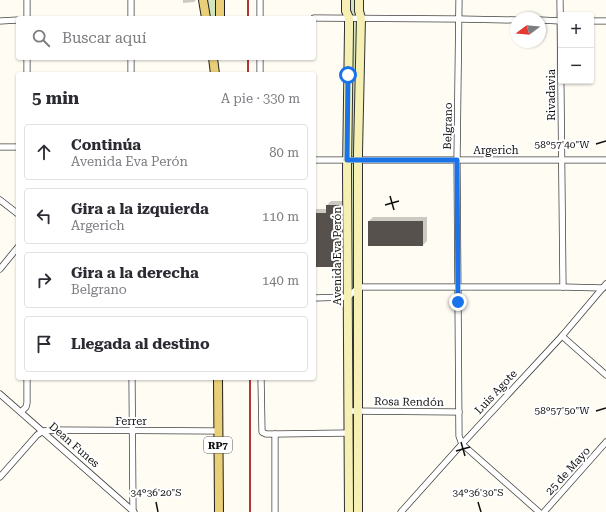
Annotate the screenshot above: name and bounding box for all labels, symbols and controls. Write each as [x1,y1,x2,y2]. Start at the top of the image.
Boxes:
north arrow [510,12,546,48]
map controls [558,12,594,84]
button: + [558,12,594,48]
search box [16,16,316,60]
icon: search [30,27,52,49]
text: Buscar aquí [62,29,146,47]
button: − [558,48,594,84]
route start [339,66,357,84]
street label: Rivadavia [545,69,558,121]
text: 5 min [32,88,79,108]
text: A pie · 330 m [221,91,300,106]
street label: Belgrano [441,102,455,150]
text: Continúa [71,136,141,154]
text: 58°57'40"W [535,139,590,150]
icon: ahead [33,141,55,163]
street label: Argerich [473,144,519,157]
text: 80 m [269,145,299,160]
text: Avenida Eva Perón [71,154,188,169]
text: Gira a la izquierda [71,200,209,218]
icon: left [33,205,55,227]
street label: Avenida Eva Perón [331,207,344,305]
text: 110 m [262,209,299,224]
text: Argerich [71,218,125,233]
text: Gira a la derecha [71,264,199,282]
icon: right [33,269,55,291]
text: 140 m [262,273,299,288]
text: Belgrano [71,282,127,297]
route end [449,293,467,311]
icon: arrive [33,333,55,355]
text: Llegada al destino [71,335,210,353]
street label: Luis Agote [472,367,520,417]
street label: Rosa Rendón [374,395,444,409]
text: 58°57'50"W [535,405,590,416]
street label: Ferrer [115,415,147,428]
street label: Dean Funes [46,420,102,470]
road number: RP7 [204,437,232,453]
street label: 25 de Mayo [543,444,593,498]
text: 34°36'20"S [131,487,181,498]
text: 34°36'30"S [453,487,503,498]

